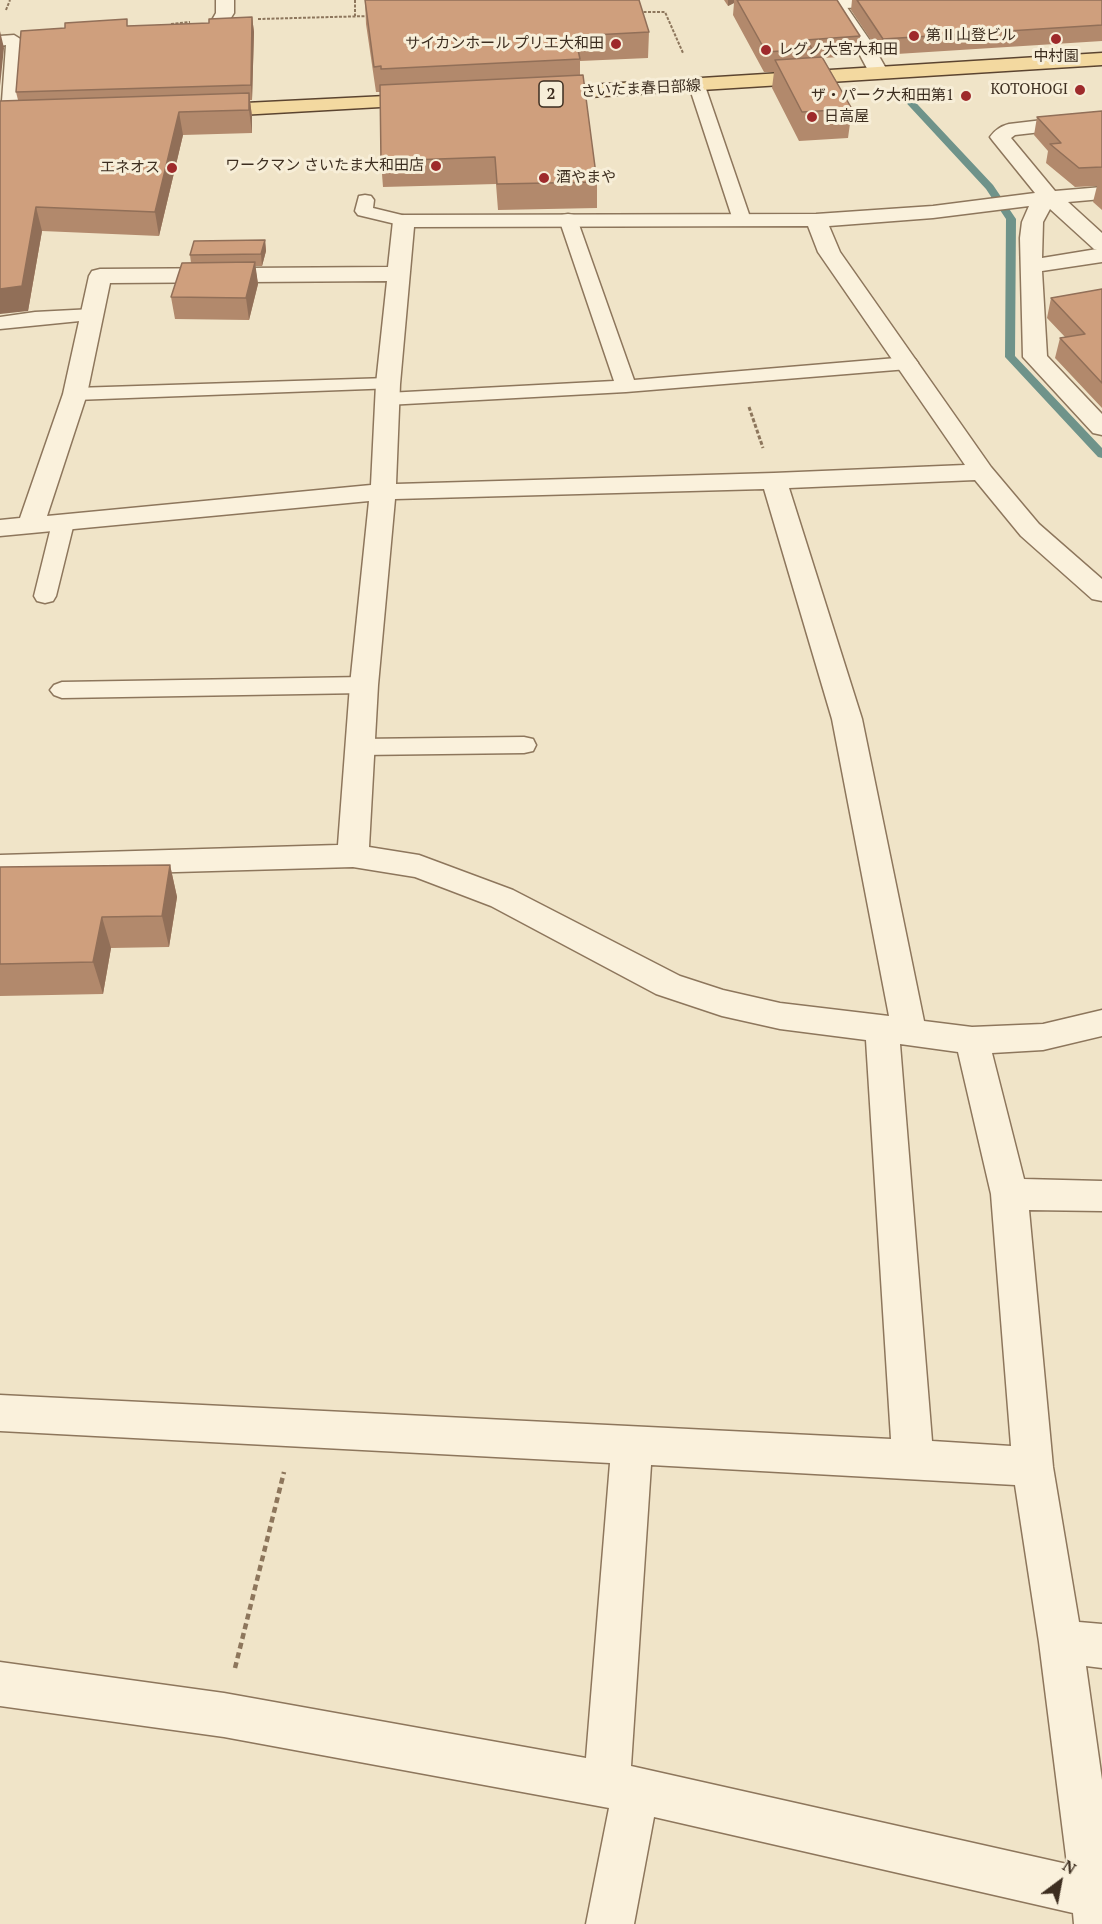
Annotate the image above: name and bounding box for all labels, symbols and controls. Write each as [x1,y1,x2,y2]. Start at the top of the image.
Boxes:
place label: 第Ⅱ山登ビル [926,27,1016,45]
marker: 第Ⅱ山登ビル [907,29,921,43]
marker: 中村園 [1049,32,1063,46]
place label: サイカンホール プリエ大和田 [405,35,604,53]
marker: サイカンホール プリエ大和田 [609,37,623,51]
place label: レグノ大宮大和田 [778,41,898,59]
marker: レグノ大宮大和田 [759,43,773,57]
place label: 中村園 [1034,48,1078,66]
street label: さいたま春日部線 [581,77,701,101]
road number: 2 [539,81,563,107]
place label: KOTOHOGI [990,81,1068,99]
marker: KOTOHOGI [1073,83,1087,97]
place label: ザ・パーク大和田第1 [811,87,954,105]
marker: ザ・パーク大和田第1 [959,89,973,103]
place label: 日高屋 [824,108,869,126]
marker: 日高屋 [805,110,819,124]
place label: ワークマン さいたま大和田店 [225,157,424,175]
place label: エネオス [100,159,160,177]
marker: ワークマン さいたま大和田店 [429,159,443,173]
marker: エネオス [165,161,179,175]
place label: 酒やまや [556,169,616,187]
marker: 酒やまや [537,171,551,185]
north arrow [1030,1852,1090,1912]
text: N [1059,1854,1081,1879]

